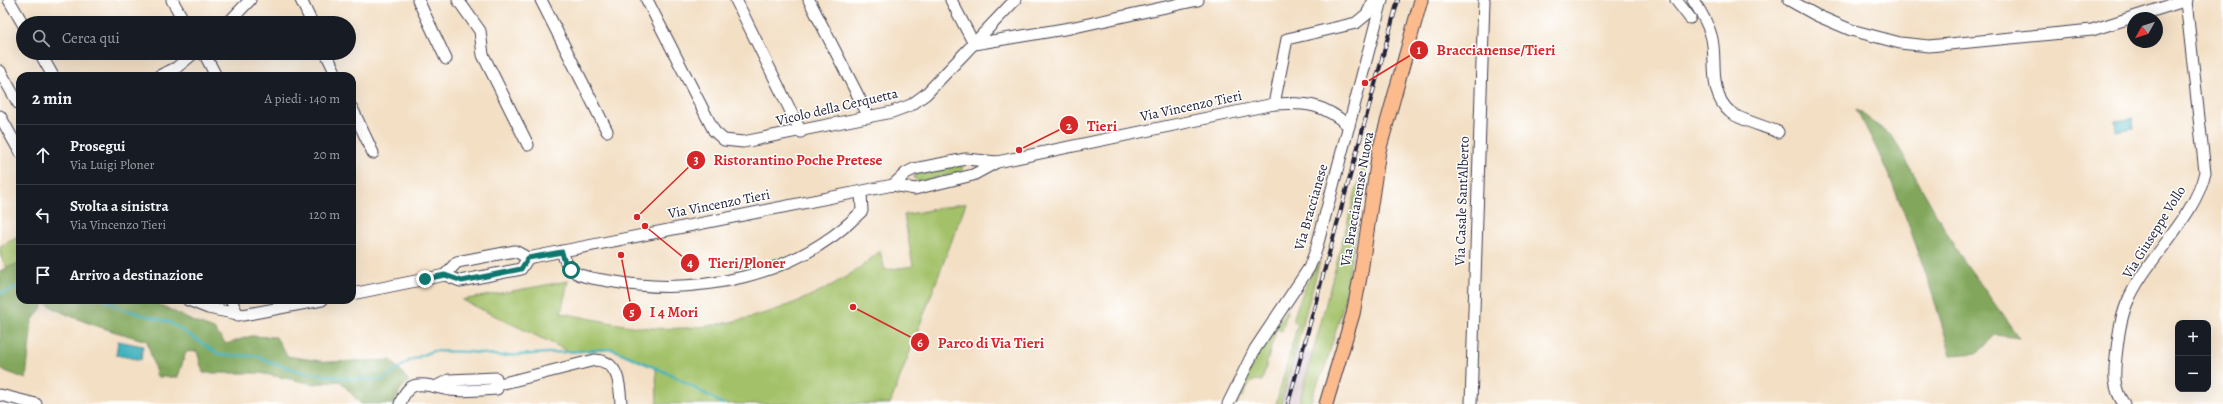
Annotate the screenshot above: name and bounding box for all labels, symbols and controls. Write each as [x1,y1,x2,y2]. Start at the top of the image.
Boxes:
north arrow [2127,12,2163,48]
search box [16,16,356,60]
icon: search [30,27,52,49]
text: Cerca qui [62,28,120,48]
callout: Braccianense/Tieri [1409,36,1563,63]
text: Braccianense/Tieri [1437,40,1556,60]
text: 1 [1417,42,1422,58]
street label: Vicolo della Cerquetta [773,84,900,130]
street label: Via Vincenzo Tieri [1137,86,1244,126]
text: 2 min [32,87,72,110]
text: A piedi · 140 m [264,90,340,107]
callout: Tieri [1059,112,1125,139]
text: Tieri [1087,116,1118,136]
text: 2 [1066,118,1072,134]
street label: Via Braccianense Nuova [1336,130,1378,269]
text: Prosegui [70,136,126,156]
street label: Via Casale Sant'Alberto [1450,136,1474,267]
icon: ahead [32,144,54,166]
text: 20 m [314,146,340,163]
callout: Ristorantino Poche Pretese [686,147,891,174]
text: Ristorantino Poche Pretese [713,150,883,170]
text: 3 [693,152,699,168]
text: Via Luigi Ploner [70,156,155,173]
street label: Via Braccianese [1289,162,1332,253]
street label: Via Giuseppe Vollo [2117,182,2190,283]
street label: Via Vincenzo Tieri [665,185,772,223]
text: Svolta a sinistra [70,196,169,216]
icon: left [32,204,54,226]
text: 120 m [309,206,340,223]
text: Via Vincenzo Tieri [70,216,166,233]
callout: Tieri/Ploner [680,249,793,276]
text: Tieri/Ploner [709,253,785,273]
text: 4 [687,255,693,271]
route start [562,261,580,279]
icon: arrive [32,264,54,286]
text: Arrivo a destinazione [70,265,203,285]
route end [416,270,434,288]
callout: I 4 Mori [622,298,706,325]
text: I 4 Mori [650,302,699,322]
text: 5 [629,304,635,320]
map controls [2175,320,2211,392]
button: + [2175,320,2211,356]
callout: Parco di Via Tieri [910,329,1052,356]
text: Parco di Via Tieri [938,333,1045,353]
text: 6 [917,335,923,351]
button: − [2175,356,2211,392]

